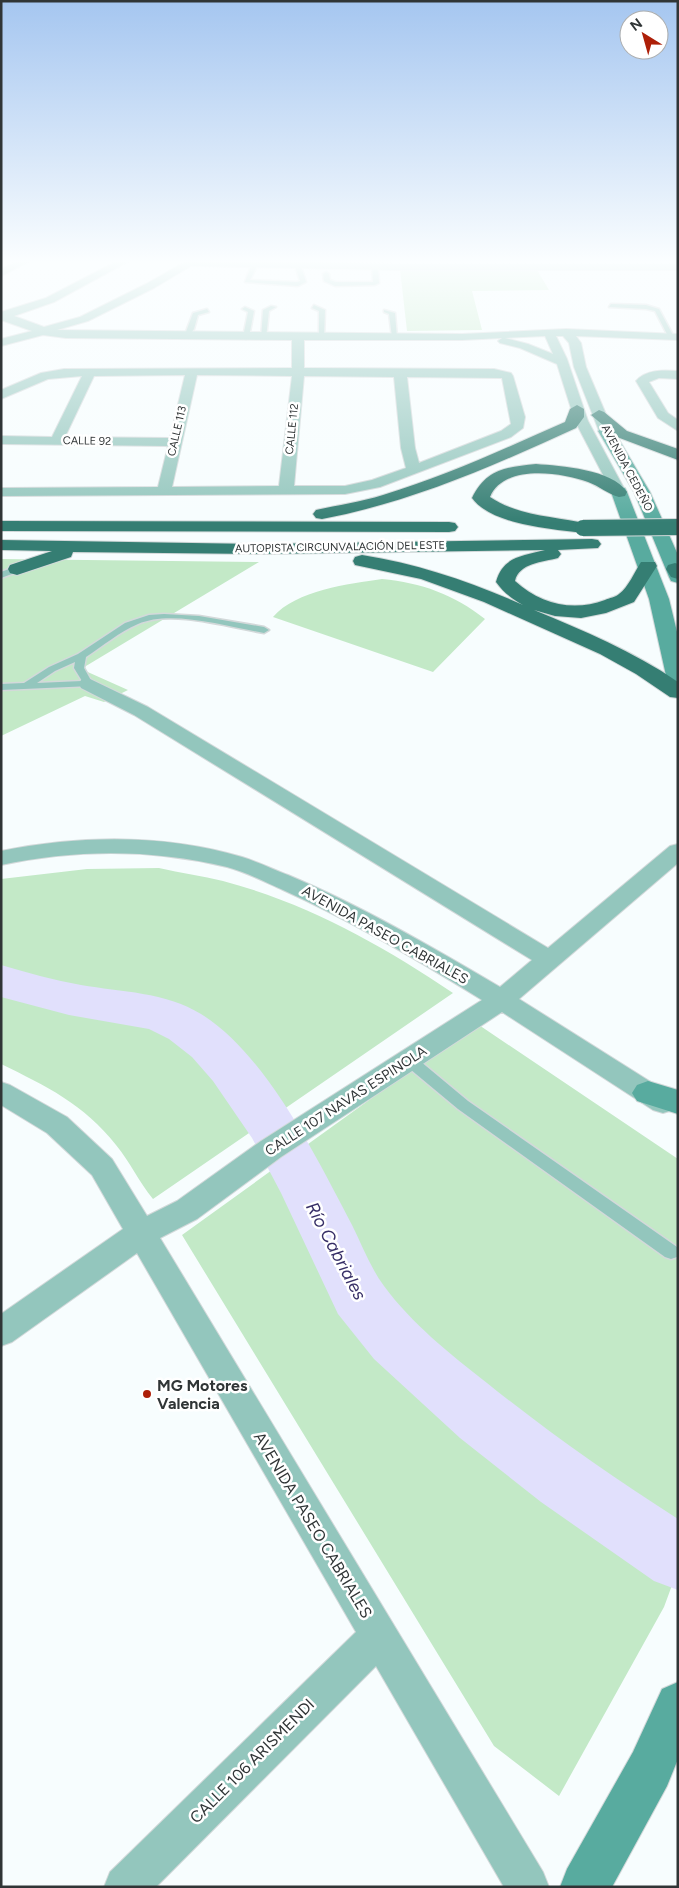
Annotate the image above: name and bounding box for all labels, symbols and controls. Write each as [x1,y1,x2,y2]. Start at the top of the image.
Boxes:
north arrow [619,10,669,60]
text: N [627,15,646,35]
street label: CALLE 112 [283,403,301,455]
street label: CALLE 113 [165,405,189,457]
street label: AVENIDA CEDEÑO [599,422,656,514]
street label: CALLE 92 [63,434,111,448]
street label: AUTOPISTA CIRCUNVALACIÓN DEL ESTE [235,538,445,555]
street label: AVENIDA PASEO CABRIALES [299,882,471,988]
street label: CALLE 107 NAVAS ESPINOLA [262,1042,430,1160]
water label: Río Cabriales [301,1198,371,1304]
place label: MG Motores Valencia [157,1376,248,1413]
marker: MG Motores Valencia [141,1388,153,1400]
street label: AVENIDA PASEO CABRIALES [250,1428,376,1622]
street label: CALLE 106 ARISMENDI [186,1695,318,1827]

